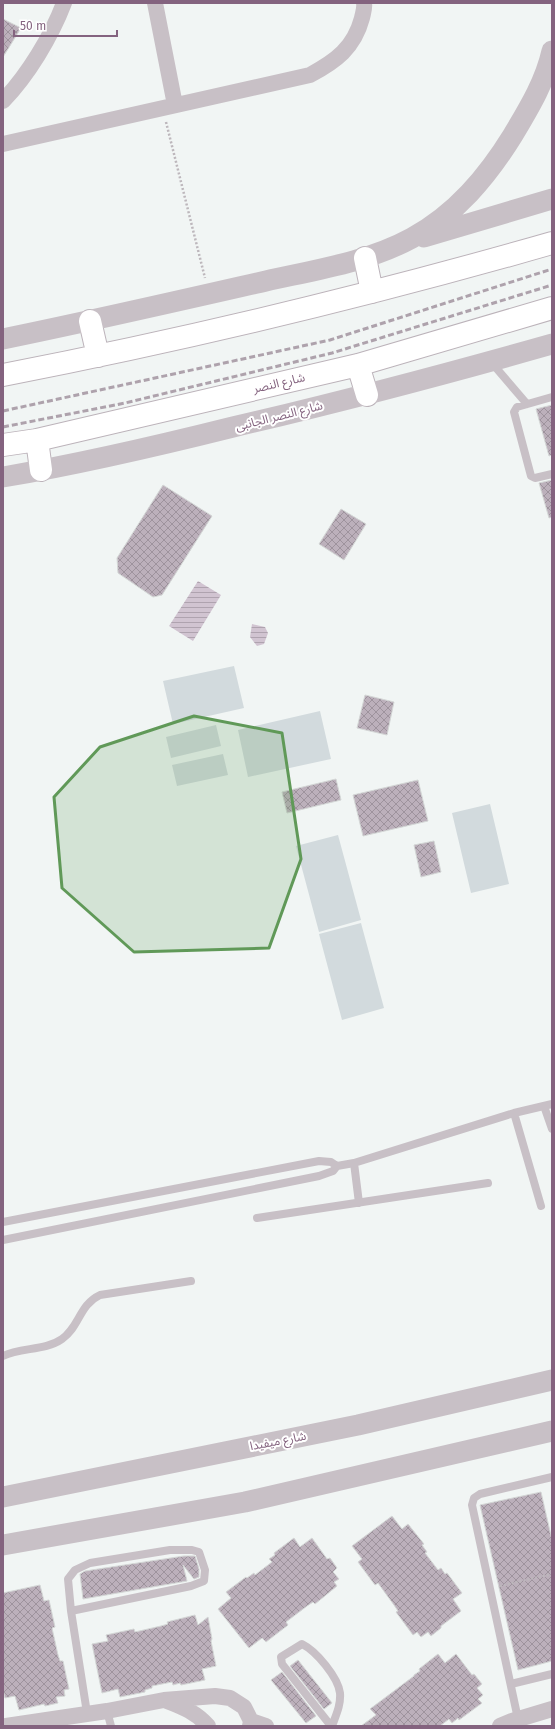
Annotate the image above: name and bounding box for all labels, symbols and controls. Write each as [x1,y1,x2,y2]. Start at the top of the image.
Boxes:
scale bar [14,12,117,38]
text: 50 m [20,19,46,33]
street label: شارع النصر [251,370,307,398]
street label: شارع النصر الجانبى [234,398,324,436]
street label: شارع ميفيدا [249,1429,308,1455]

